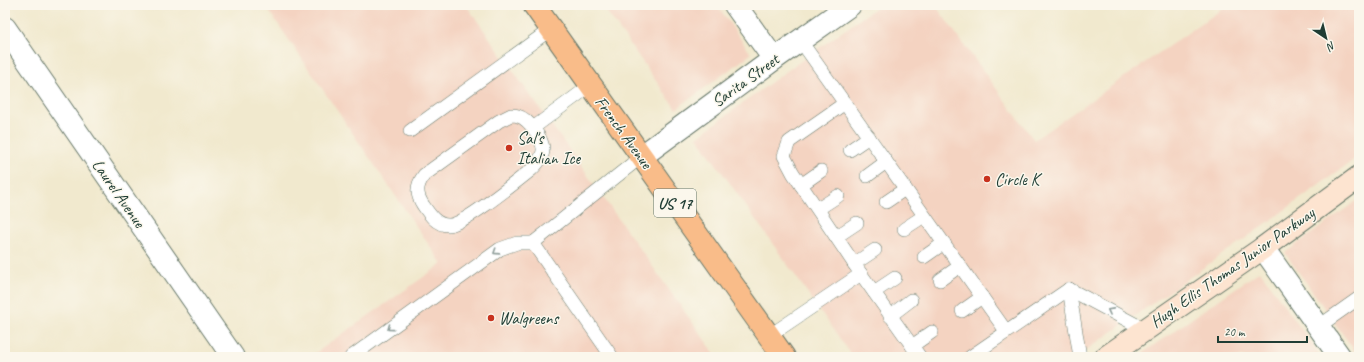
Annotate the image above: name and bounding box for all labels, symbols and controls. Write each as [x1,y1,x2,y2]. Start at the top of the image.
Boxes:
north arrow [1306,18,1346,58]
text: N [1323,39,1339,55]
street label: Sarita Street [707,48,785,112]
street label: French Avenue [590,92,658,174]
place label: Sal's Italian Ice [517,128,581,169]
marker: Sal's Italian Ice [504,143,514,153]
street label: Laurel Avenue [87,155,151,233]
place label: Circle K [995,169,1043,190]
marker: Circle K [982,174,992,184]
road number: US 17 [654,189,696,217]
street label: Hugh Ellis Thomas Junior Parkway [1146,202,1320,332]
one-way arrow [493,247,500,254]
place label: Walgreens [499,308,559,329]
one-way arrow [1107,308,1114,316]
marker: Walgreens [486,313,496,323]
scale bar [1218,318,1307,344]
one-way arrow [388,323,395,330]
text: 20 m [1224,324,1246,340]

